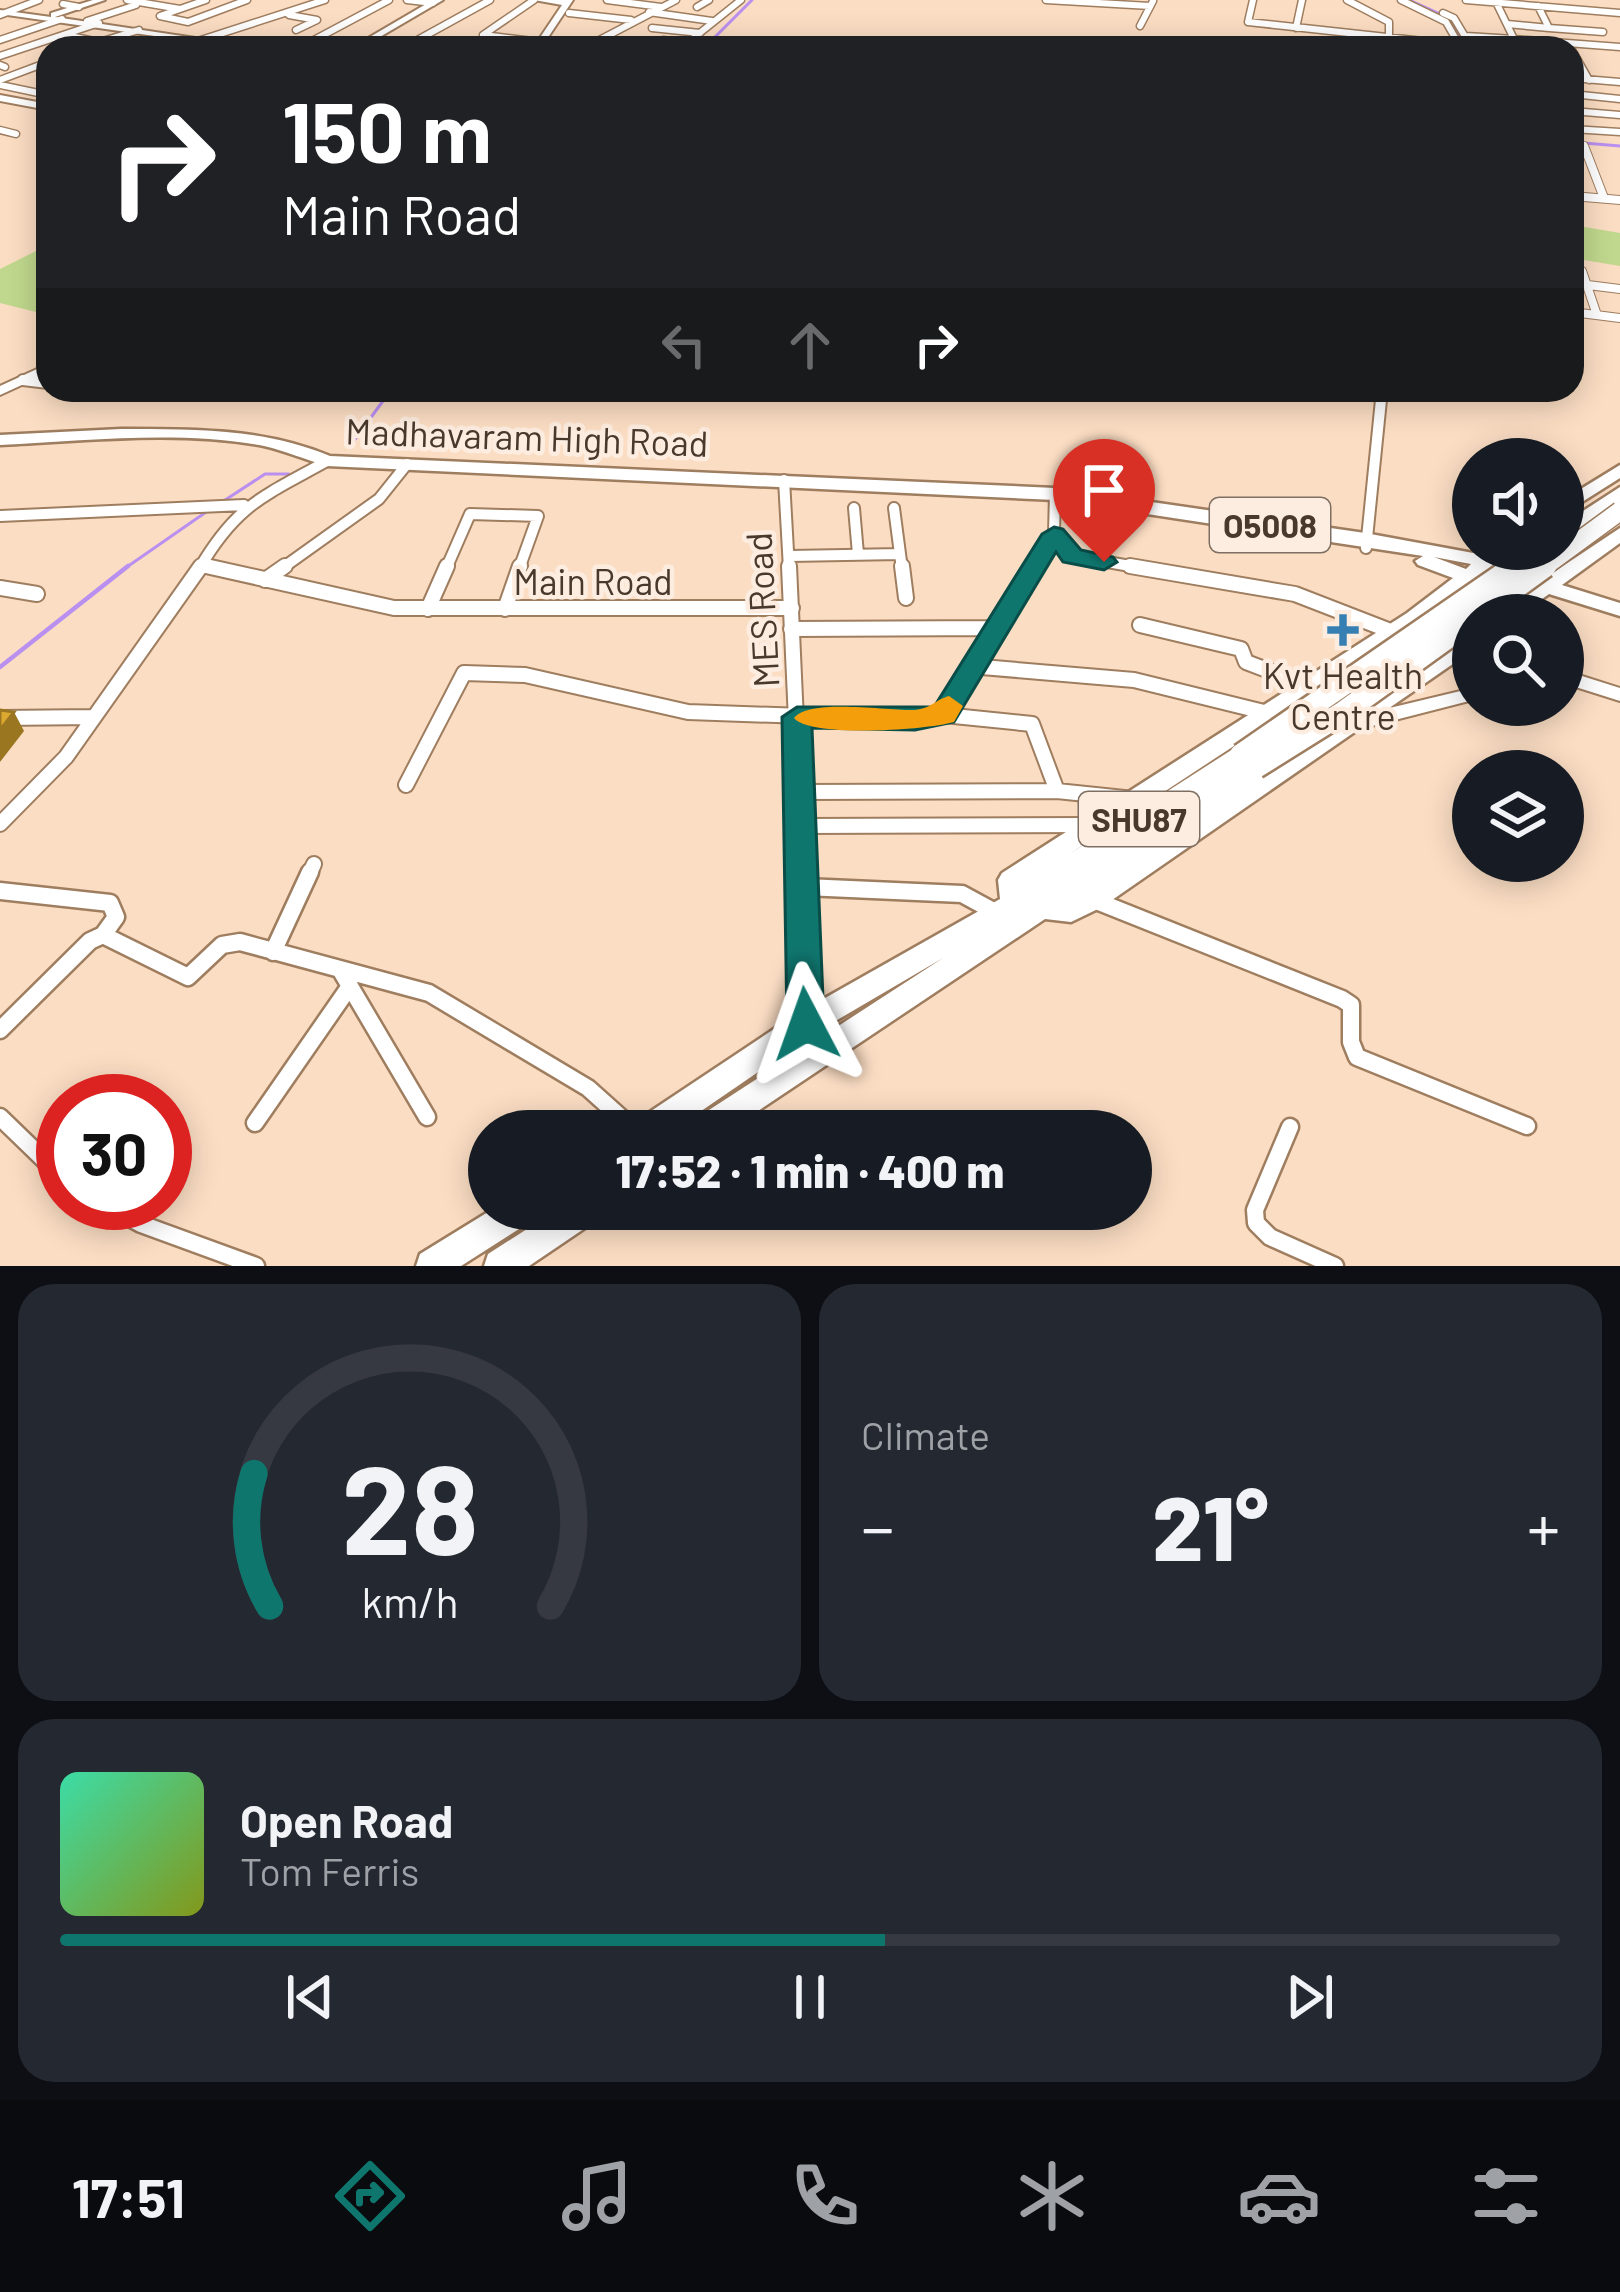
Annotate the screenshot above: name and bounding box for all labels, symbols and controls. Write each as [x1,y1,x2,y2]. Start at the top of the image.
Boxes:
text: 150 m [282,79,492,180]
icon: right [84,84,240,240]
text: Main Road [282,181,521,246]
icon: left [651,312,717,378]
icon: ahead [777,312,843,378]
icon: right [903,312,969,378]
street label: Madhavaram High Road [345,408,709,464]
map controls [1452,438,1584,882]
button: sound [1452,438,1584,570]
pin [1053,439,1155,562]
icon: arrive [1071,457,1137,523]
road number: O5008 [1210,498,1330,552]
street label: MES Road [735,531,787,689]
street label: Main Road [513,559,673,602]
button: search [1452,594,1584,726]
marker: Kvt Health Centre [1327,614,1359,646]
place label: Kvt Health Centre [1263,653,1423,737]
button: layers [1452,750,1584,882]
road number: SHU87 [1079,792,1199,846]
position arrow [743,961,869,1087]
speed limit sign: 30 [36,1074,192,1230]
text: 17:52 · 1 min · 400 m [616,1143,1004,1197]
text: Climate [861,1411,990,1458]
text: 28 [341,1430,478,1580]
text: 21° [1152,1471,1269,1579]
text: − [861,1486,894,1565]
text: + [1527,1486,1560,1565]
text: km/h [361,1574,458,1626]
text: Open Road [240,1793,453,1847]
text: Tom Ferris [240,1847,419,1894]
icon: previous [277,1964,343,2030]
icon: pause [777,1964,843,2030]
icon: next [1277,1964,1343,2030]
icon: directions [328,2154,412,2238]
icon: music [555,2154,639,2238]
icon: phone [783,2154,867,2238]
icon: climate [1010,2154,1094,2238]
icon: car [1237,2154,1321,2238]
icon: filters [1464,2154,1548,2238]
text: 17:51 [72,2164,185,2229]

